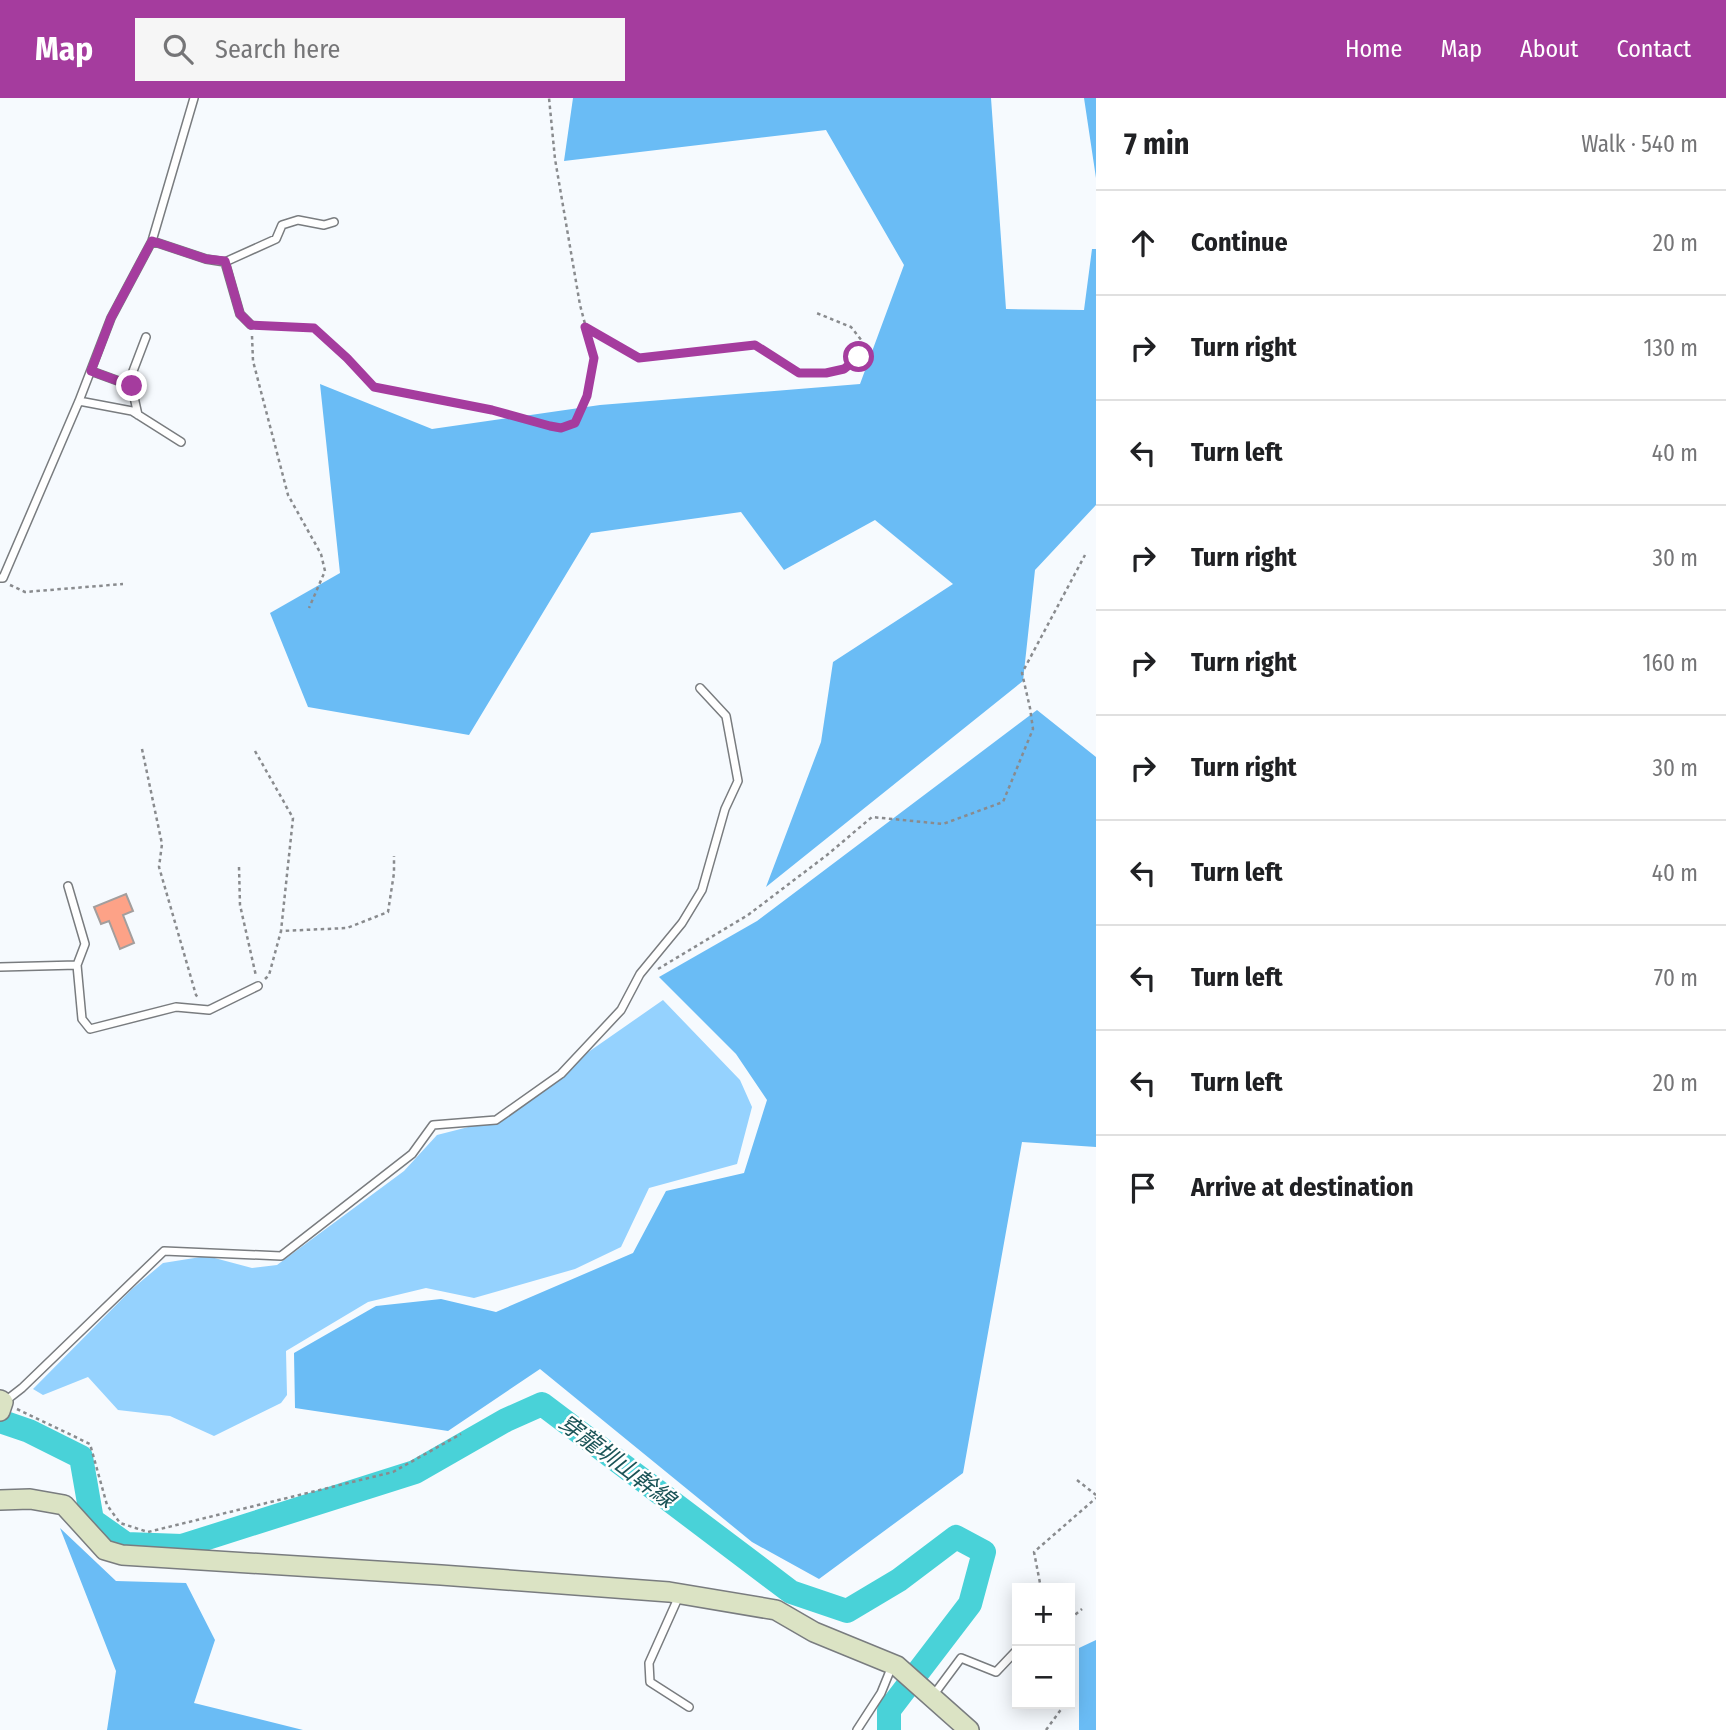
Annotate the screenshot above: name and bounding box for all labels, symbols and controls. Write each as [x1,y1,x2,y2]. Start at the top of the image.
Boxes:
search box [135,18,625,81]
text: Map [35,29,93,69]
icon: search [159,30,197,68]
text: Search here [215,34,340,65]
text: Home [1345,35,1402,63]
text: Map [1440,35,1482,63]
text: About [1520,35,1578,63]
text: Contact [1616,35,1691,63]
text: 7 min [1124,126,1189,162]
text: Walk · 540 m [1581,130,1698,158]
icon: ahead [1124,224,1162,262]
text: Continue [1191,227,1288,258]
text: 20 m [1653,229,1698,257]
icon: right [1124,329,1162,367]
text: Turn right [1191,332,1297,363]
text: 130 m [1644,334,1698,362]
route start [843,341,874,372]
route end [116,370,147,401]
icon: left [1124,434,1162,472]
text: Turn left [1191,437,1283,468]
text: 40 m [1652,439,1698,467]
icon: right [1124,539,1162,577]
text: Turn right [1191,542,1297,573]
text: 30 m [1653,544,1698,572]
icon: right [1124,644,1162,682]
text: Turn right [1191,647,1297,678]
text: 160 m [1643,649,1698,677]
icon: right [1124,749,1162,787]
text: Turn right [1191,752,1297,783]
text: 30 m [1653,754,1698,782]
icon: left [1124,854,1162,892]
text: Turn left [1191,857,1283,888]
text: 40 m [1652,859,1698,887]
icon: left [1124,959,1162,997]
text: Turn left [1191,962,1283,993]
text: 70 m [1654,964,1698,992]
icon: left [1124,1064,1162,1102]
text: Turn left [1191,1067,1283,1098]
text: 20 m [1653,1069,1698,1097]
icon: arrive [1124,1169,1162,1207]
text: Arrive at destination [1191,1172,1414,1203]
water label: 穿龍圳山幹線 [553,1408,683,1516]
map controls [1012,1583,1075,1709]
button: + [1012,1583,1075,1646]
button: − [1012,1646,1075,1709]

